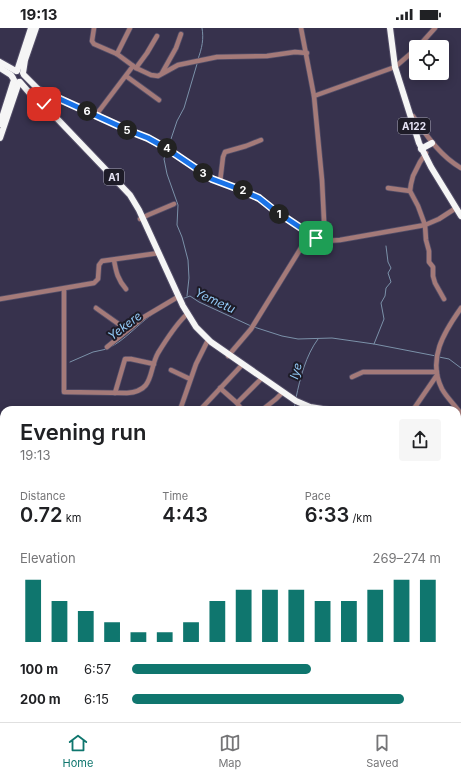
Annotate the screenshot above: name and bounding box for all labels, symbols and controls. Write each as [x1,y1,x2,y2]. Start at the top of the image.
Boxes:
text: 19:13 [20,5,57,24]
map controls [409,40,449,80]
button: locate [409,40,449,80]
pin [27,87,61,121]
icon: check [33,93,55,115]
pin: 6 [77,101,97,121]
text: 6 [83,104,91,118]
road number: A122 [398,118,430,134]
pin: 5 [117,120,137,140]
text: 5 [123,123,131,137]
pin: 4 [157,138,177,158]
text: 4 [163,141,171,155]
pin: 3 [193,163,213,183]
text: 3 [199,166,207,180]
road number: A1 [104,169,124,185]
pin: 2 [233,180,253,200]
text: 2 [240,183,246,197]
pin: 1 [269,204,289,224]
text: 1 [277,207,281,221]
pin [299,221,333,255]
icon: arrive [305,227,327,249]
water label: Yemetu [193,285,238,316]
water label: Yekere [105,308,145,343]
water label: Iye [286,361,305,381]
text: Evening run [20,419,146,445]
button: share [399,419,441,461]
text: 19:13 [20,447,50,463]
text: Distance [20,489,65,503]
text: Time [162,489,188,503]
text: Pace [305,489,331,503]
text: 0.72 [20,503,63,527]
text: 4:43 [162,503,208,527]
text: 6:33 [305,503,349,527]
text: km [63,511,81,525]
text: /km [349,511,372,525]
text: Elevation [20,550,76,566]
text: 269–274 m [372,550,441,566]
text: 100 m [20,661,58,677]
text: 6:57 [84,661,111,677]
text: 200 m [20,691,61,707]
text: 6:15 [84,691,109,707]
tab: Home [63,732,93,770]
tab: Map [218,732,241,770]
tab: Saved [366,732,398,770]

